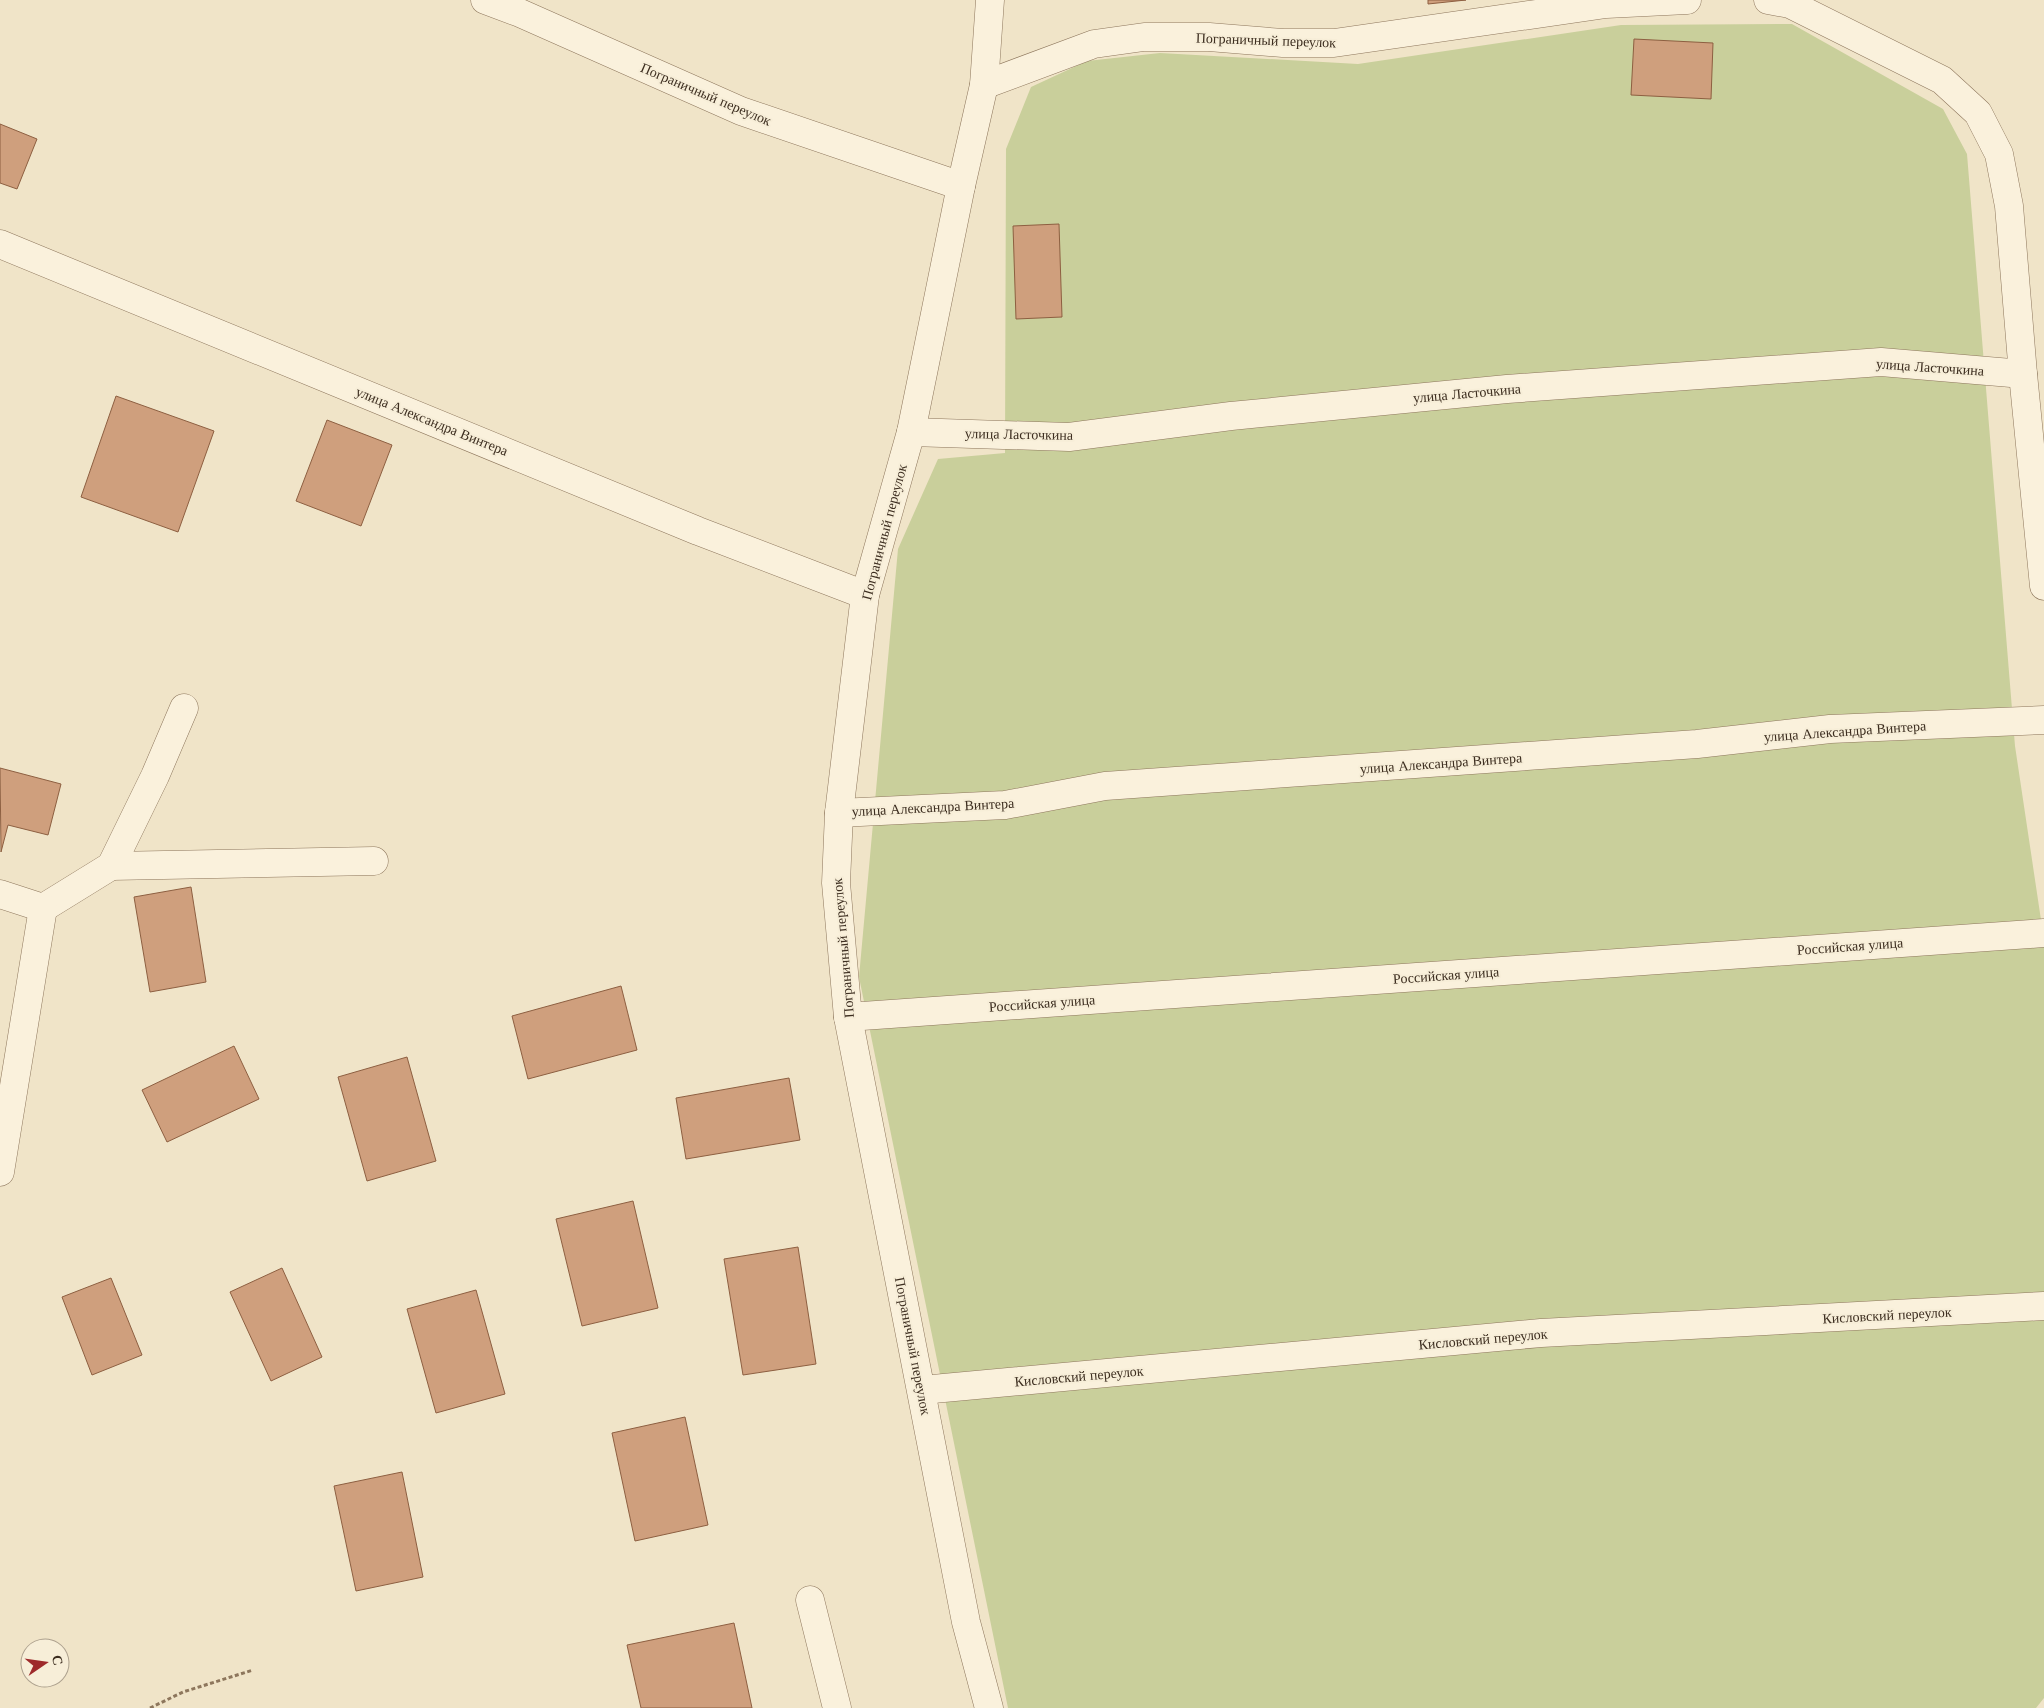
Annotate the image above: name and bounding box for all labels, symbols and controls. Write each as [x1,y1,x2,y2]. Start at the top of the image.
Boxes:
street label: Пограничный переулок [1196,29,1337,51]
street label: Пограничный переулок [638,58,774,130]
street label: улица Ласточкина [1875,354,1985,380]
street label: улица Ласточкина [1412,379,1522,407]
street label: улица Александра Винтера [353,382,512,460]
street label: улица Ласточкина [965,424,1074,444]
street label: Пограничный переулок [857,462,911,602]
street label: улица Александра Винтера [1763,716,1928,746]
street label: улица Александра Винтера [1359,748,1524,778]
street label: улица Александра Винтера [851,794,1015,820]
street label: Пограничный переулок [828,877,858,1019]
street label: Российская улица [1796,933,1904,959]
street label: Российская улица [1392,962,1500,988]
street label: Российская улица [988,990,1096,1016]
street label: Пограничный переулок [891,1275,935,1417]
street label: Кисловский переулок [1822,1303,1952,1327]
street label: Кисловский переулок [1418,1324,1548,1354]
street label: Кисловский переулок [1014,1361,1144,1391]
north arrow [20,1638,70,1688]
text: С [48,1653,68,1667]

